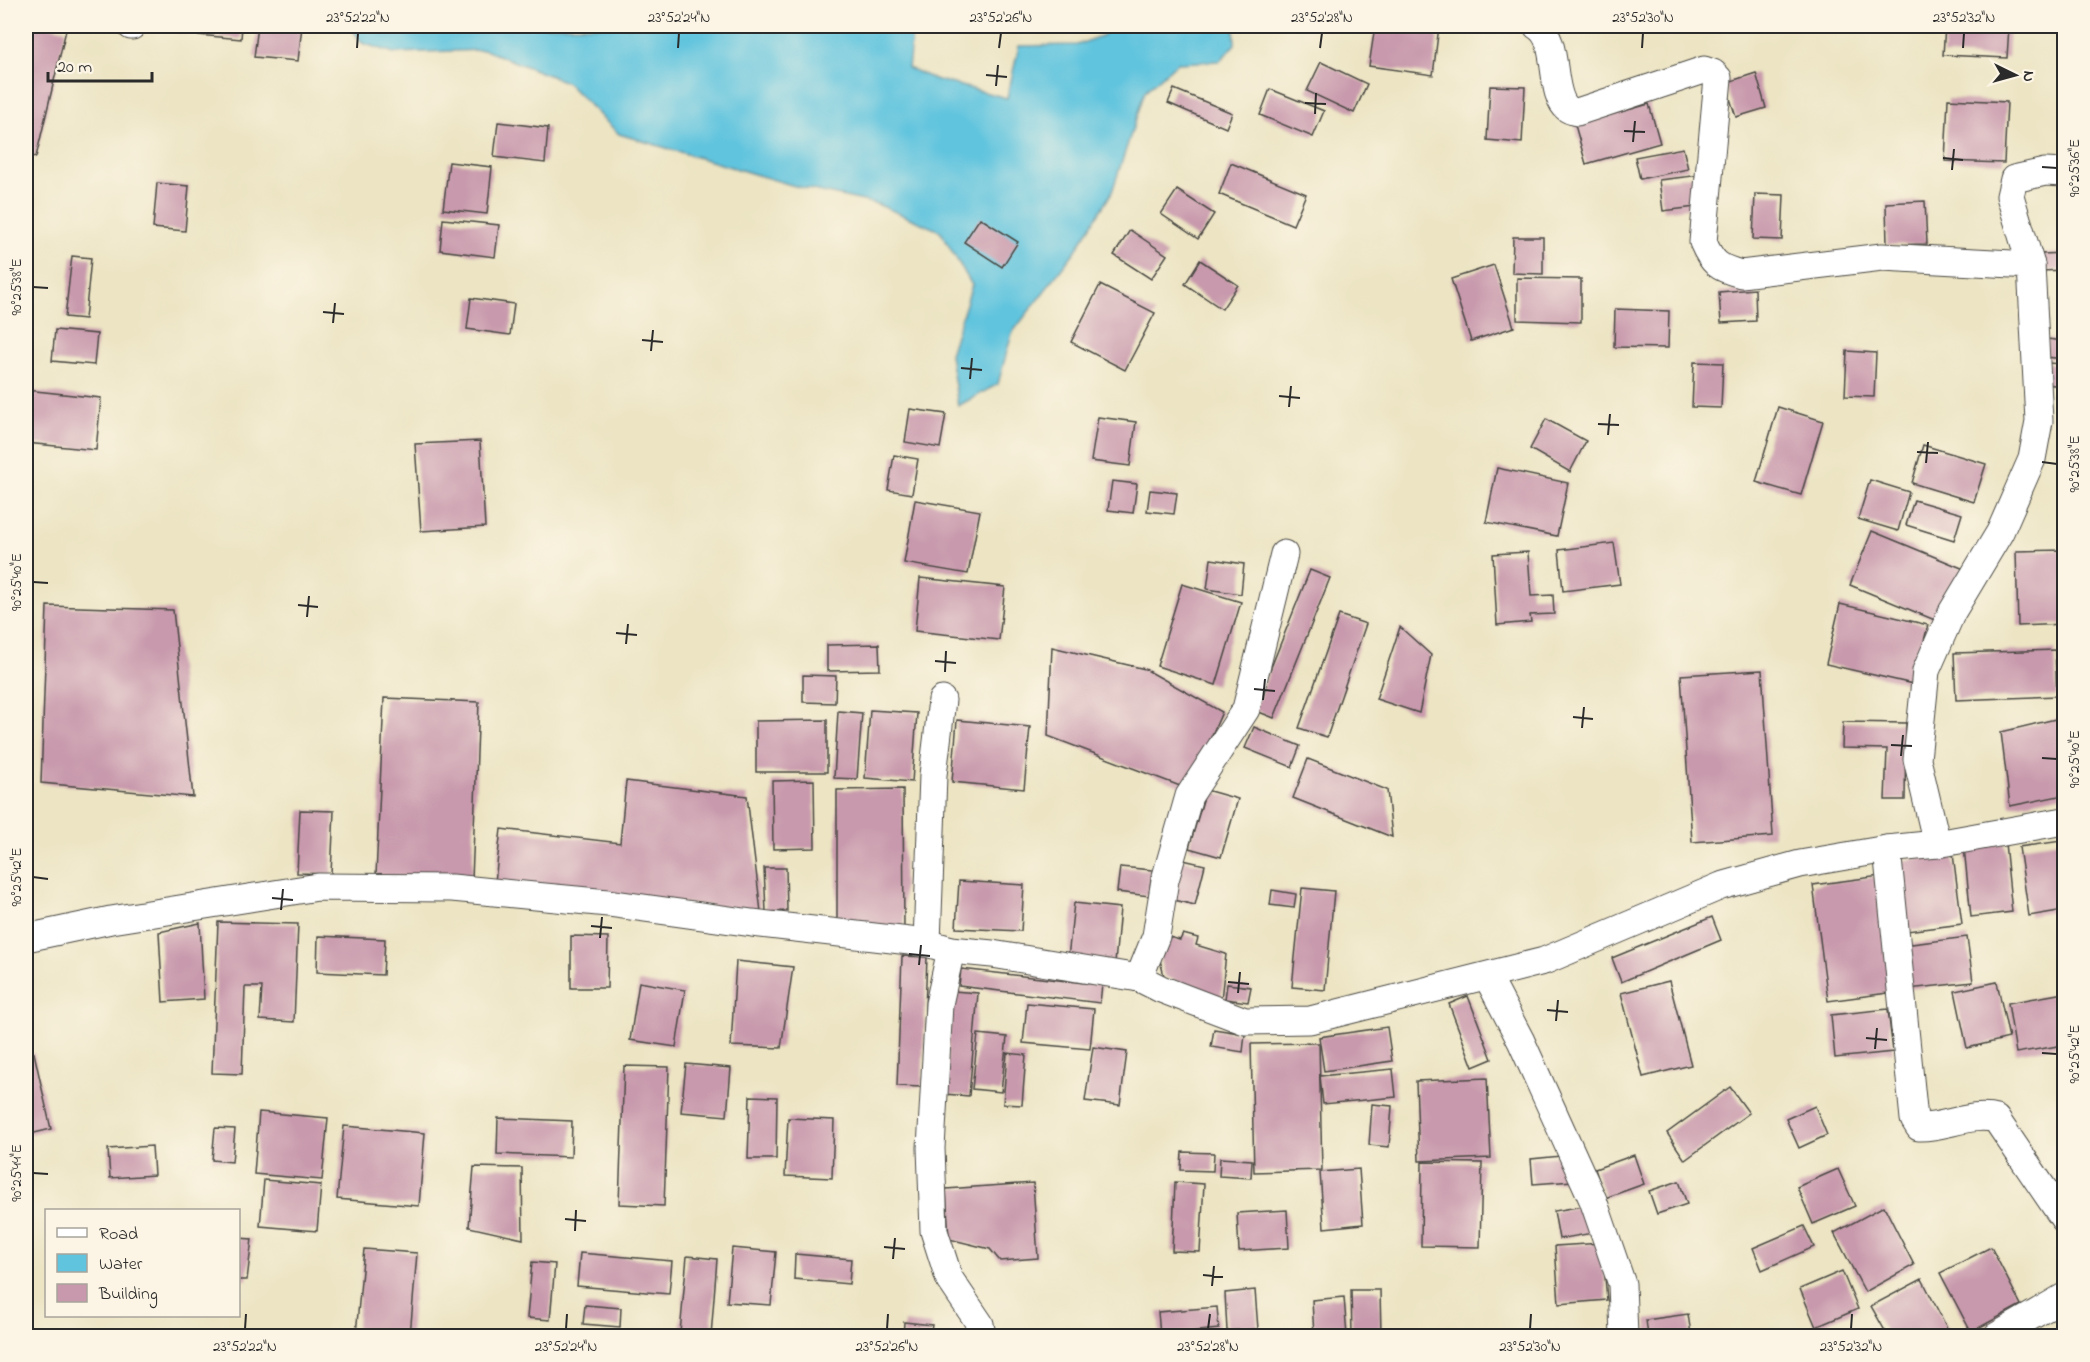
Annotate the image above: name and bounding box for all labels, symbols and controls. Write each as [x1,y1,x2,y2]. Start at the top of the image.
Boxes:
text: 23°52'22"N [326,7,390,29]
text: 23°52'24"N [648,7,710,29]
text: 23°52'26"N [970,7,1032,29]
text: 23°52'28"N [1291,7,1353,29]
text: 23°52'30"N [1612,7,1674,29]
text: 23°52'32"N [1933,7,1995,29]
scale bar [48,45,152,83]
north arrow [1985,45,2045,105]
text: 20 m [57,55,92,81]
text: N [2016,70,2040,83]
text: 90°25'36"E [2064,139,2086,197]
text: 90°25'38"E [6,258,28,316]
text: 90°25'38"E [2064,435,2086,493]
text: 90°25'40"E [6,553,28,611]
text: 90°25'40"E [2064,730,2086,788]
text: 90°25'42"E [6,848,28,906]
text: 90°25'42"E [2064,1025,2086,1083]
text: 90°25'44"E [6,1144,28,1202]
legend [45,1209,240,1317]
text: Road [99,1222,138,1248]
text: Water [99,1252,143,1278]
text: Building [98,1282,158,1309]
text: 23°52'22"N [213,1336,277,1358]
text: 23°52'24"N [535,1336,597,1358]
text: 23°52'26"N [856,1336,918,1358]
text: 23°52'28"N [1177,1336,1239,1358]
text: 23°52'30"N [1499,1336,1561,1358]
text: 23°52'32"N [1820,1336,1882,1358]

